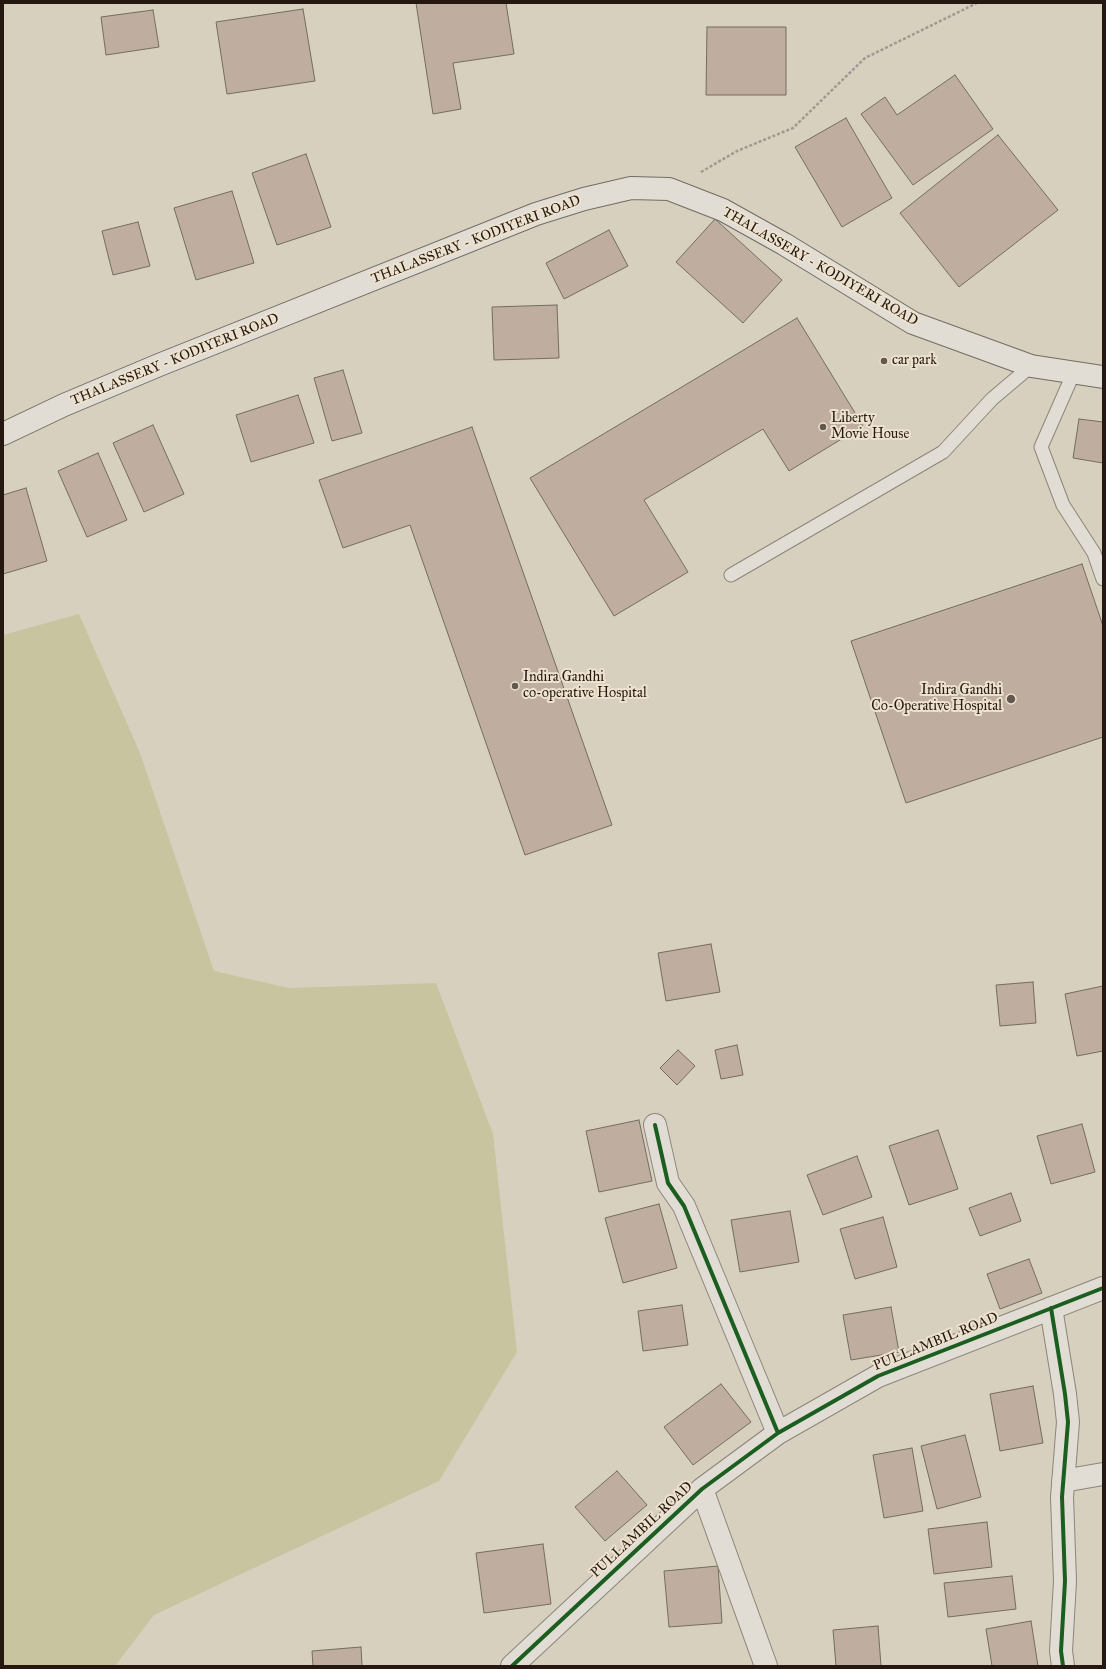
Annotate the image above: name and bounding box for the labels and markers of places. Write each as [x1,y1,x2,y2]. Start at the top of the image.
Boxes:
place label: car park [892,353,937,369]
marker: car park [879,356,889,366]
place label: Liberty Movie House [831,411,909,444]
marker: Liberty Movie House [818,422,828,432]
place label: Indira Gandhi co-operative Hospital [523,670,647,702]
marker: Indira Gandhi co-operative Hospital [510,681,520,691]
place label: Indira Gandhi Co-Operative Hospital [871,683,1002,716]
marker: Indira Gandhi Co-Operative Hospital [1005,693,1017,705]

